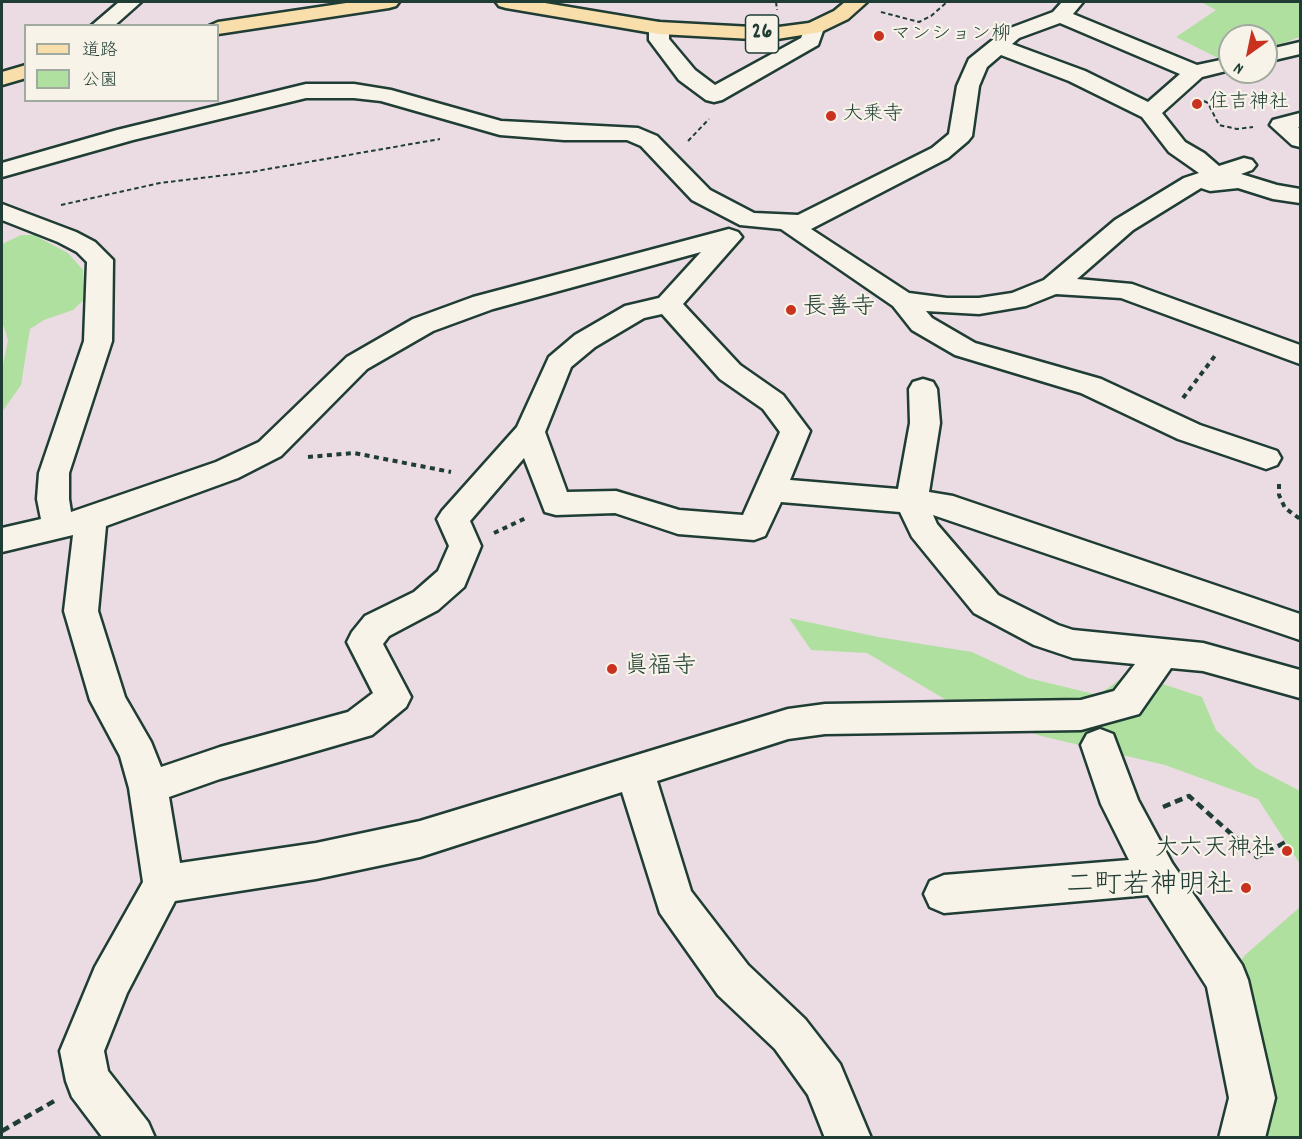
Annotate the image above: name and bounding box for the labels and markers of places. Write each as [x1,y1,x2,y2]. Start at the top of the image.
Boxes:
place label: マンション柳 [891,24,1011,48]
marker: マンション柳 [872,29,886,43]
place label: 住吉神社 [1209,92,1289,116]
marker: 住吉神社 [1190,97,1204,111]
place label: 大乗寺 [843,104,903,128]
marker: 大乗寺 [824,109,838,123]
place label: 長善寺 [803,296,875,324]
marker: 長善寺 [784,303,798,317]
place label: 眞福寺 [624,655,696,683]
marker: 眞福寺 [605,662,619,676]
place label: 大六天神社 [1155,837,1275,865]
marker: 大六天神社 [1280,844,1294,858]
place label: 二町若神明社 [1066,871,1234,905]
marker: 二町若神明社 [1239,881,1253,895]

